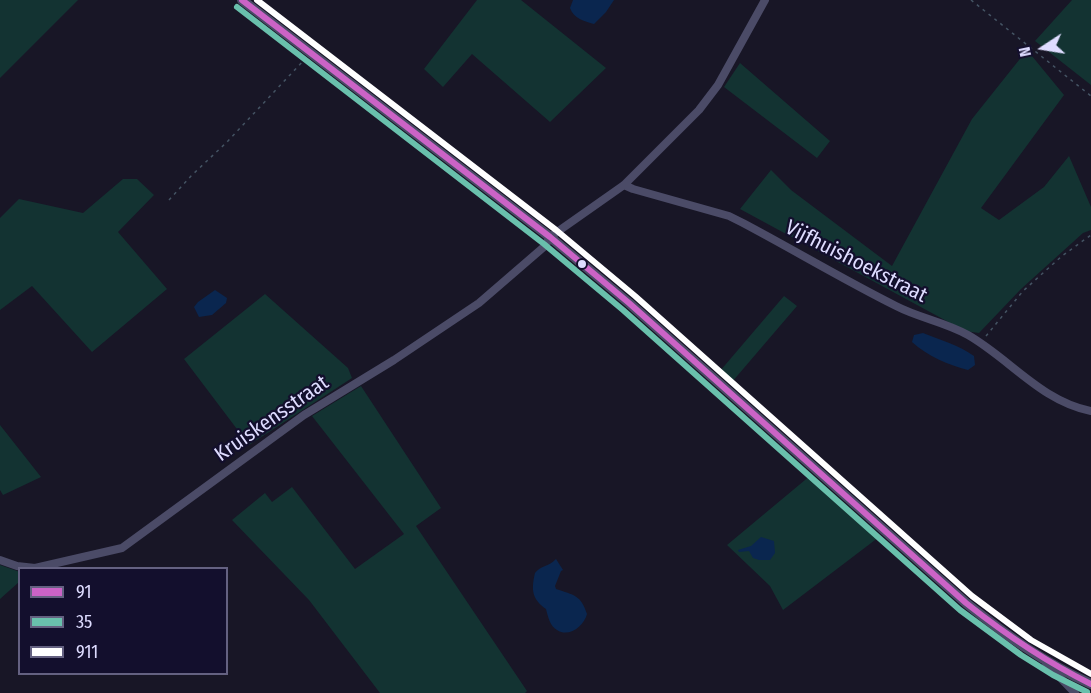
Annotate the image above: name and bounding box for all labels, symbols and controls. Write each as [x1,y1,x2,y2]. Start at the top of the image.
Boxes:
north arrow [1013,18,1073,78]
text: N [1015,45,1035,59]
street label: Vijfhuishoekstraat [781,215,931,309]
unlabelled marker [576,258,588,270]
street label: Kruiskensstraat [210,370,334,468]
legend [18,567,228,675]
text: 91 [76,581,91,603]
text: 35 [76,611,92,633]
text: 911 [76,641,98,663]

